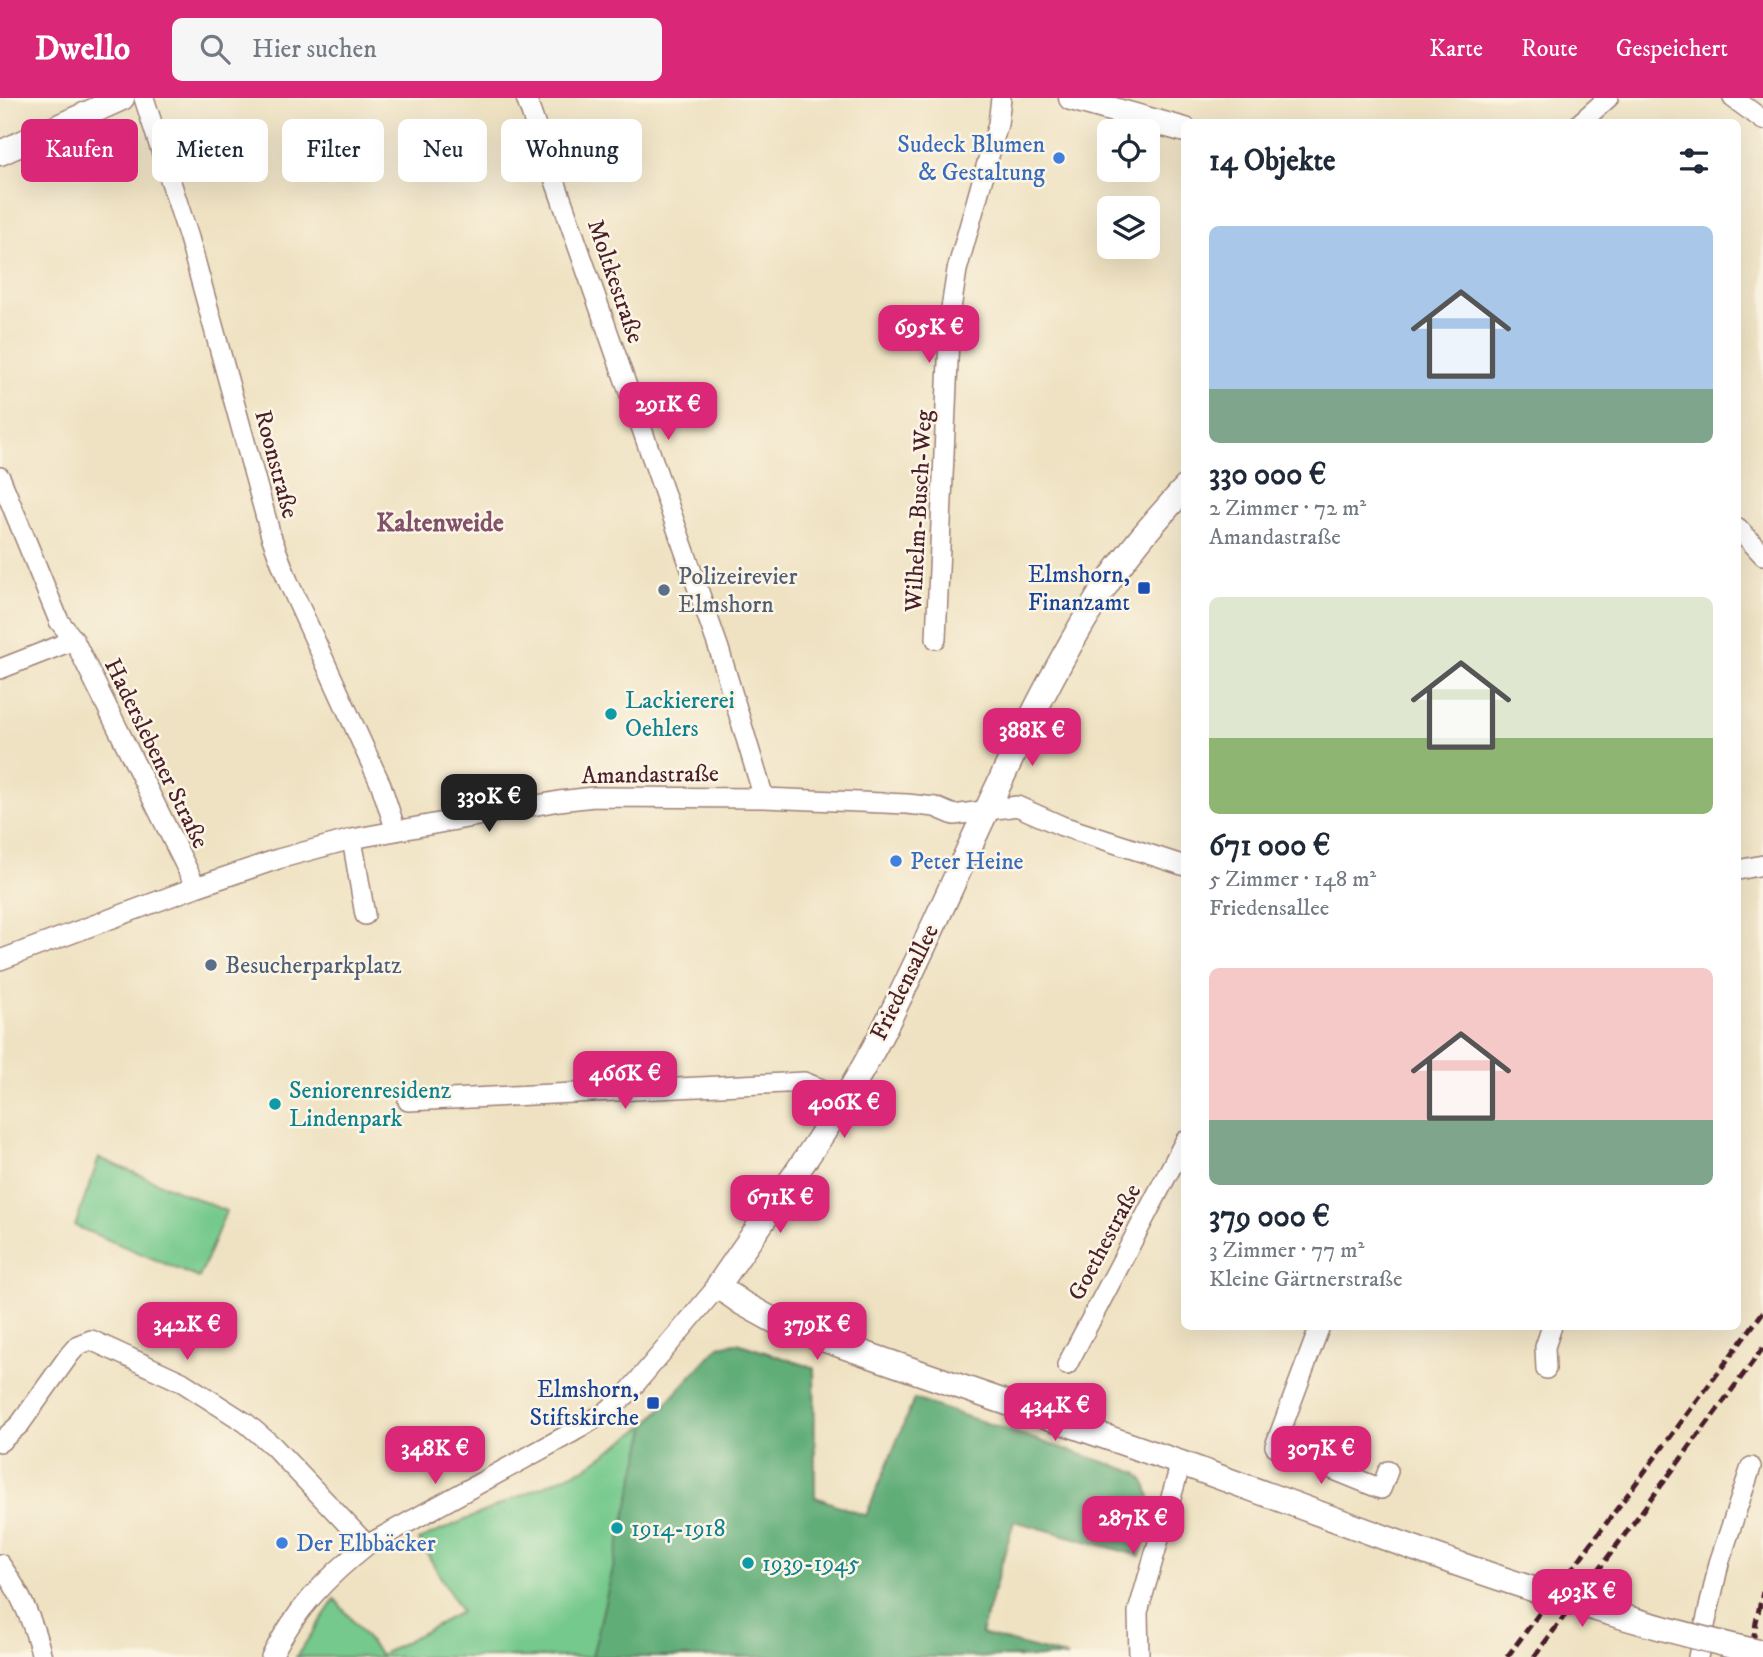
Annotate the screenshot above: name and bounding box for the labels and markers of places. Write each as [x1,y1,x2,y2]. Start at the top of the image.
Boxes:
place label: Sudeck Blumen & Gestaltung [897,130,1045,188]
marker: Sudeck Blumen & Gestaltung [1051,150,1067,166]
pin: 695K € [872,306,986,365]
pin: 291K € [611,382,725,442]
place label: Elmshorn, Finanzamt [1028,560,1130,618]
place label: Polizeirevier Elmshorn [678,562,798,620]
marker: Elmshorn, Finanzamt [1136,580,1152,596]
marker: Polizeirevier Elmshorn [656,582,672,598]
place label: Lackiererei Oehlers [625,686,735,744]
marker: Lackiererei Oehlers [603,706,619,722]
pin: 388K € [975,708,1089,768]
pin: 330K € [432,774,546,834]
place label: Peter Heine [910,847,1024,877]
marker: Peter Heine [888,853,904,869]
place label: Besucherparkplatz [225,951,402,981]
marker: Besucherparkplatz [203,957,219,973]
pin: 466K € [568,1052,682,1111]
place label: Seniorenresidenz Lindenpark [289,1076,452,1134]
pin: 406K € [787,1080,901,1140]
marker: Seniorenresidenz Lindenpark [267,1096,283,1112]
pin: 671K € [723,1176,837,1235]
pin: 342K € [130,1302,244,1362]
pin: 379K € [760,1302,874,1362]
place label: Elmshorn, Stiftskirche [529,1375,639,1433]
pin: 434K € [998,1384,1112,1443]
marker: Elmshorn, Stiftskirche [645,1395,661,1411]
pin: 348K € [378,1426,492,1486]
pin: 307K € [1264,1426,1378,1486]
pin: 287K € [1076,1496,1190,1556]
place label: 1914-1918 [631,1514,725,1544]
marker: 1914-1918 [609,1520,625,1536]
place label: Der Elbbäcker [296,1529,436,1559]
marker: Der Elbbäcker [274,1535,290,1551]
place label: 1939-1945 [762,1549,860,1579]
marker: 1939-1945 [740,1555,756,1571]
pin: 493K € [1525,1570,1639,1629]

